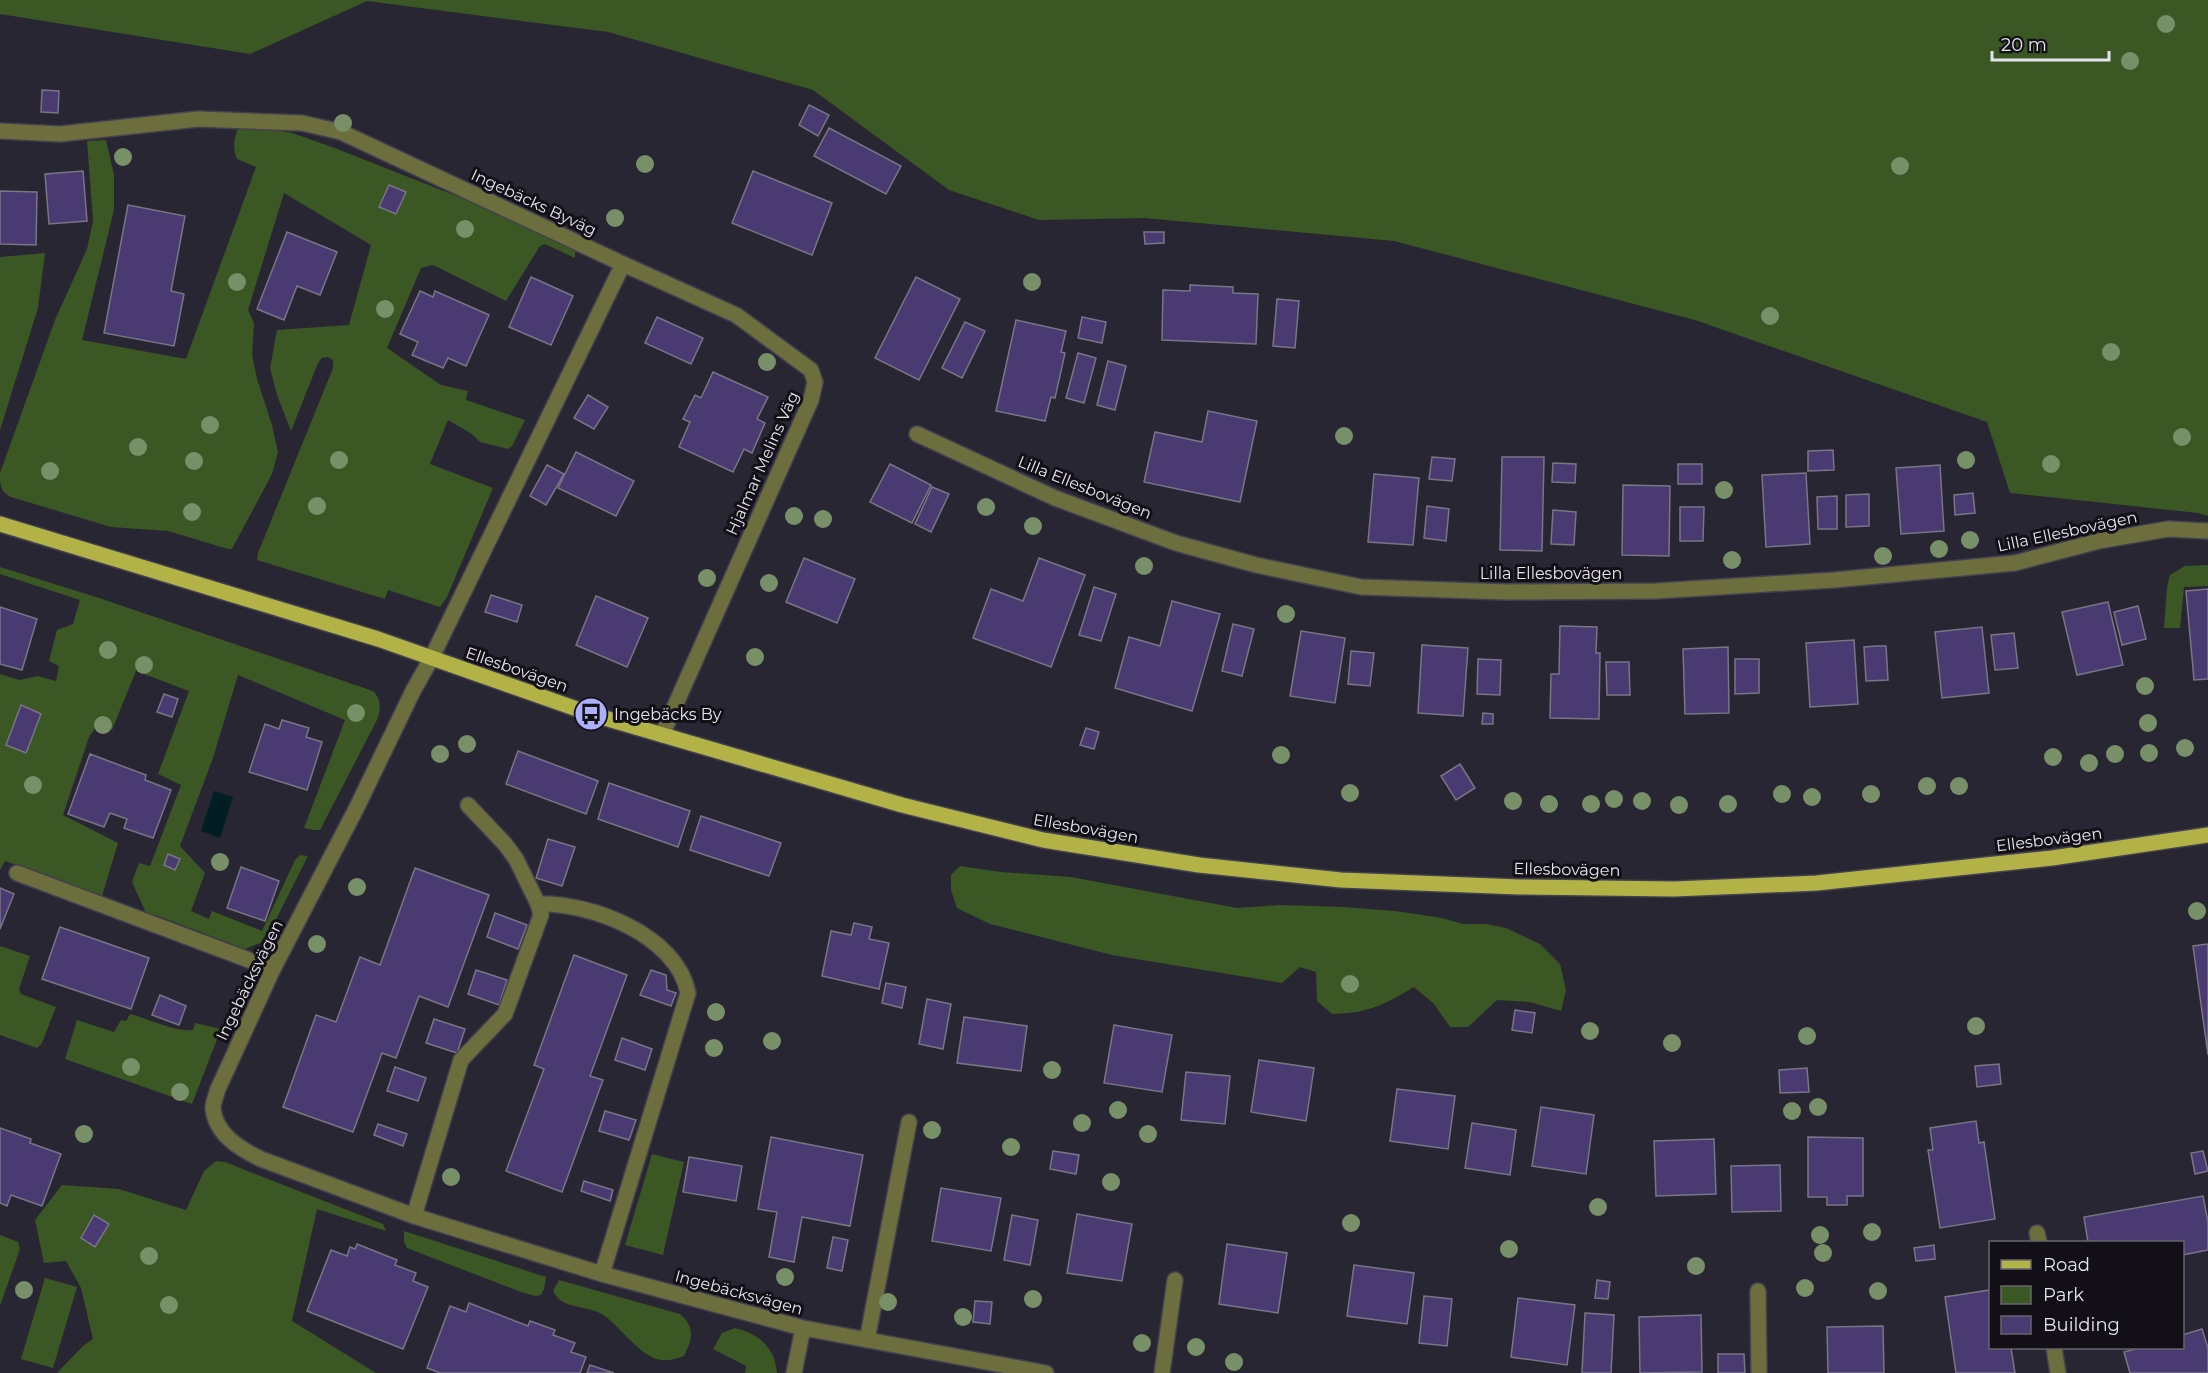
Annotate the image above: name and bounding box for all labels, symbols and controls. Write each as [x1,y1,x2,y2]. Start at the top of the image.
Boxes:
scale bar [1992,24,2109,62]
text: 20 m [2001,34,2047,56]
street label: Ingebäcks Byväg [468,165,599,240]
street label: Hjalmar Melins Väg [722,388,803,538]
street label: Lilla Ellesbovägen [1015,452,1154,523]
street label: Lilla Ellesbovägen [1995,507,2139,556]
street label: Lilla Ellesbovägen [1480,564,1622,583]
street label: Ellesbovägen [463,643,570,696]
bus stop icon: Ingebäcks By [573,696,609,732]
place label: Ingebäcks By [614,705,722,724]
street label: Ellesbovägen [1032,810,1140,847]
street label: Ellesbovägen [1995,824,2103,855]
street label: Ellesbovägen [1513,859,1620,880]
street label: Ingebäcksvägen [212,917,287,1044]
legend [1989,1241,2184,1349]
text: Road [2043,1254,2090,1276]
street label: Ingebäcksvägen [673,1266,805,1319]
text: Park [2043,1284,2084,1306]
text: Building [2043,1314,2120,1336]

